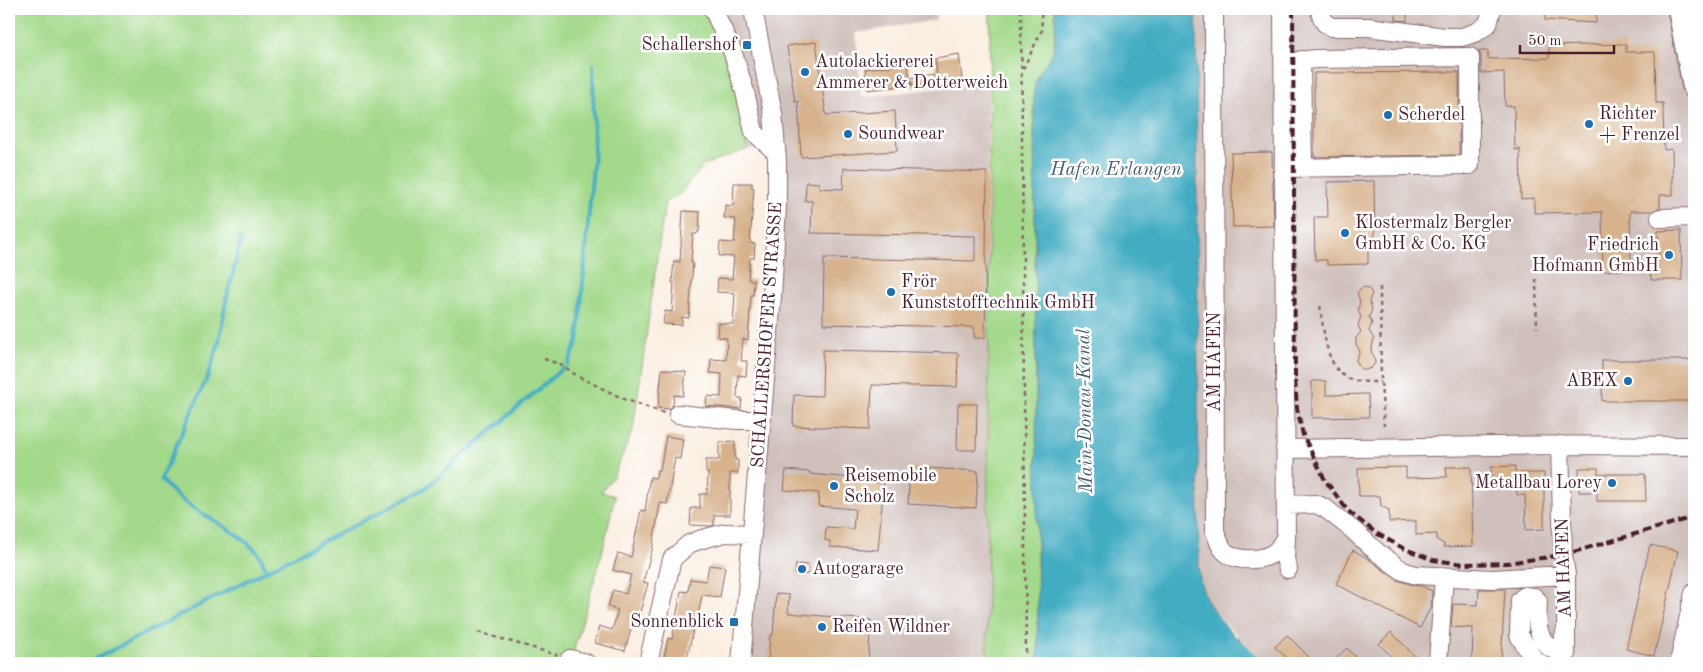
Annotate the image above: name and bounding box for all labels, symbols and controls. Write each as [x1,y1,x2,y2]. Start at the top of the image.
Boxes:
scale bar [1520,22,1614,54]
text: 50 m [1528,34,1562,49]
place label: Schallershof [641,36,738,54]
marker: Schallershof [741,39,753,51]
place label: Autolackiererei Ammerer & Dotterweich [815,53,1008,92]
marker: Autolackiererei Ammerer & Dotterweich [799,66,811,78]
place label: Richter + Frenzel [1599,105,1680,144]
place label: Scherdel [1398,106,1465,124]
marker: Scherdel [1382,109,1394,121]
marker: Richter + Frenzel [1583,118,1595,130]
place label: Soundwear [858,125,945,143]
marker: Soundwear [842,128,854,140]
water label: Hafen Erlangen [1049,161,1182,180]
street label: SCHALLERSHOFER STRASSE [749,201,785,469]
place label: Klostermalz Bergler GmbH & Co. KG [1355,214,1512,253]
marker: Klostermalz Bergler GmbH & Co. KG [1339,227,1351,239]
place label: Friedrich Hofmann GmbH [1532,236,1659,275]
marker: Friedrich Hofmann GmbH [1663,249,1675,261]
place label: Frör Kunststofftechnik GmbH [901,273,1095,312]
marker: Frör Kunststofftechnik GmbH [885,286,897,298]
street label: AM HAFEN [1206,312,1224,412]
water label: Main-Donau-Kanal [1075,328,1097,494]
place label: ABEX [1566,372,1618,390]
marker: ABEX [1622,375,1634,387]
place label: Reisemobile Scholz [844,467,937,506]
place label: Metallbau Lorey [1475,474,1602,492]
marker: Metallbau Lorey [1606,477,1618,489]
marker: Reisemobile Scholz [828,480,840,492]
street label: AM HAFEN [1553,517,1575,618]
place label: Autogarage [812,560,903,578]
marker: Autogarage [796,563,808,575]
place label: Sonnenblick [630,613,724,631]
marker: Sonnenblick [728,616,740,628]
place label: Reifen Wildner [832,618,951,636]
marker: Reifen Wildner [816,621,828,633]

